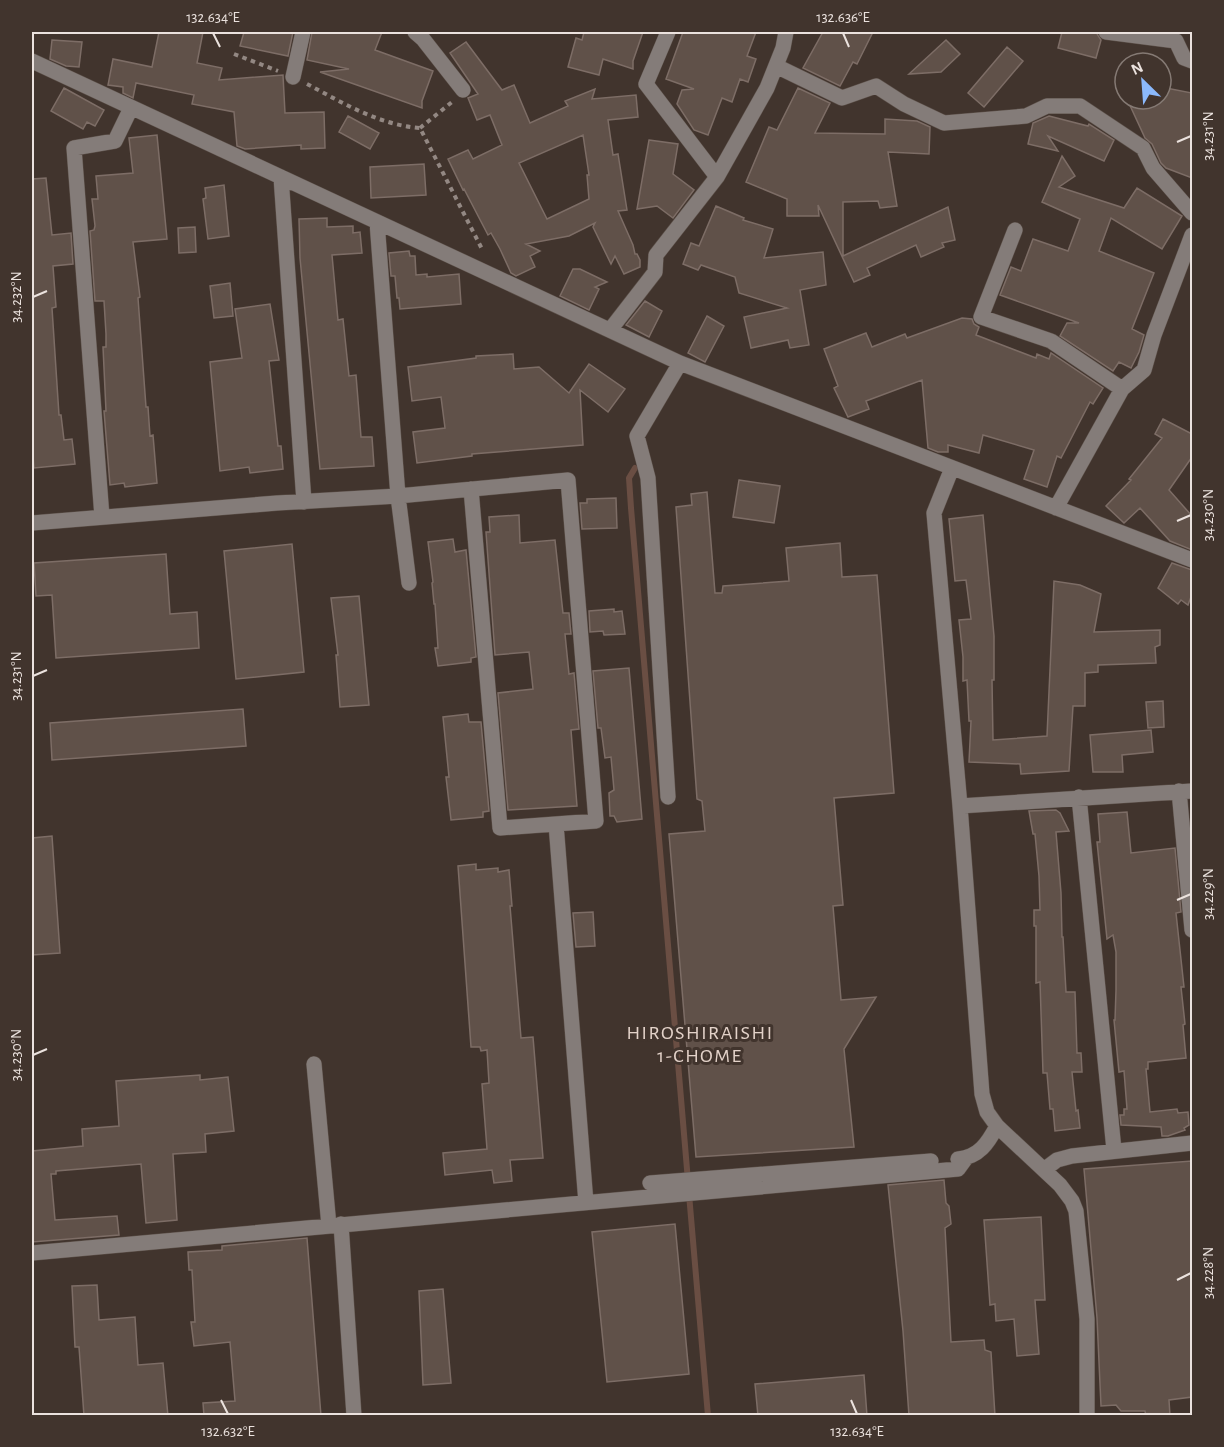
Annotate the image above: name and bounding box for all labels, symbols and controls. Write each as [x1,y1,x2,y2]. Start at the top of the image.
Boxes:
text: 132.634°E [186,10,240,25]
text: 132.636°E [816,10,870,25]
north arrow [1113,51,1173,111]
text: N [1129,59,1146,78]
text: 34.231°N [1201,111,1216,161]
text: 34.232°N [9,271,24,323]
text: 34.230°N [1201,489,1216,541]
text: 34.231°N [9,651,24,701]
text: 34.229°N [1201,868,1216,920]
district label: HIROSHIRAISHI 1-CHOME [626,1023,774,1066]
text: 34.230°N [9,1029,24,1081]
text: 34.228°N [1201,1247,1216,1299]
text: 132.632°E [201,1424,255,1439]
text: 132.634°E [830,1424,884,1439]

